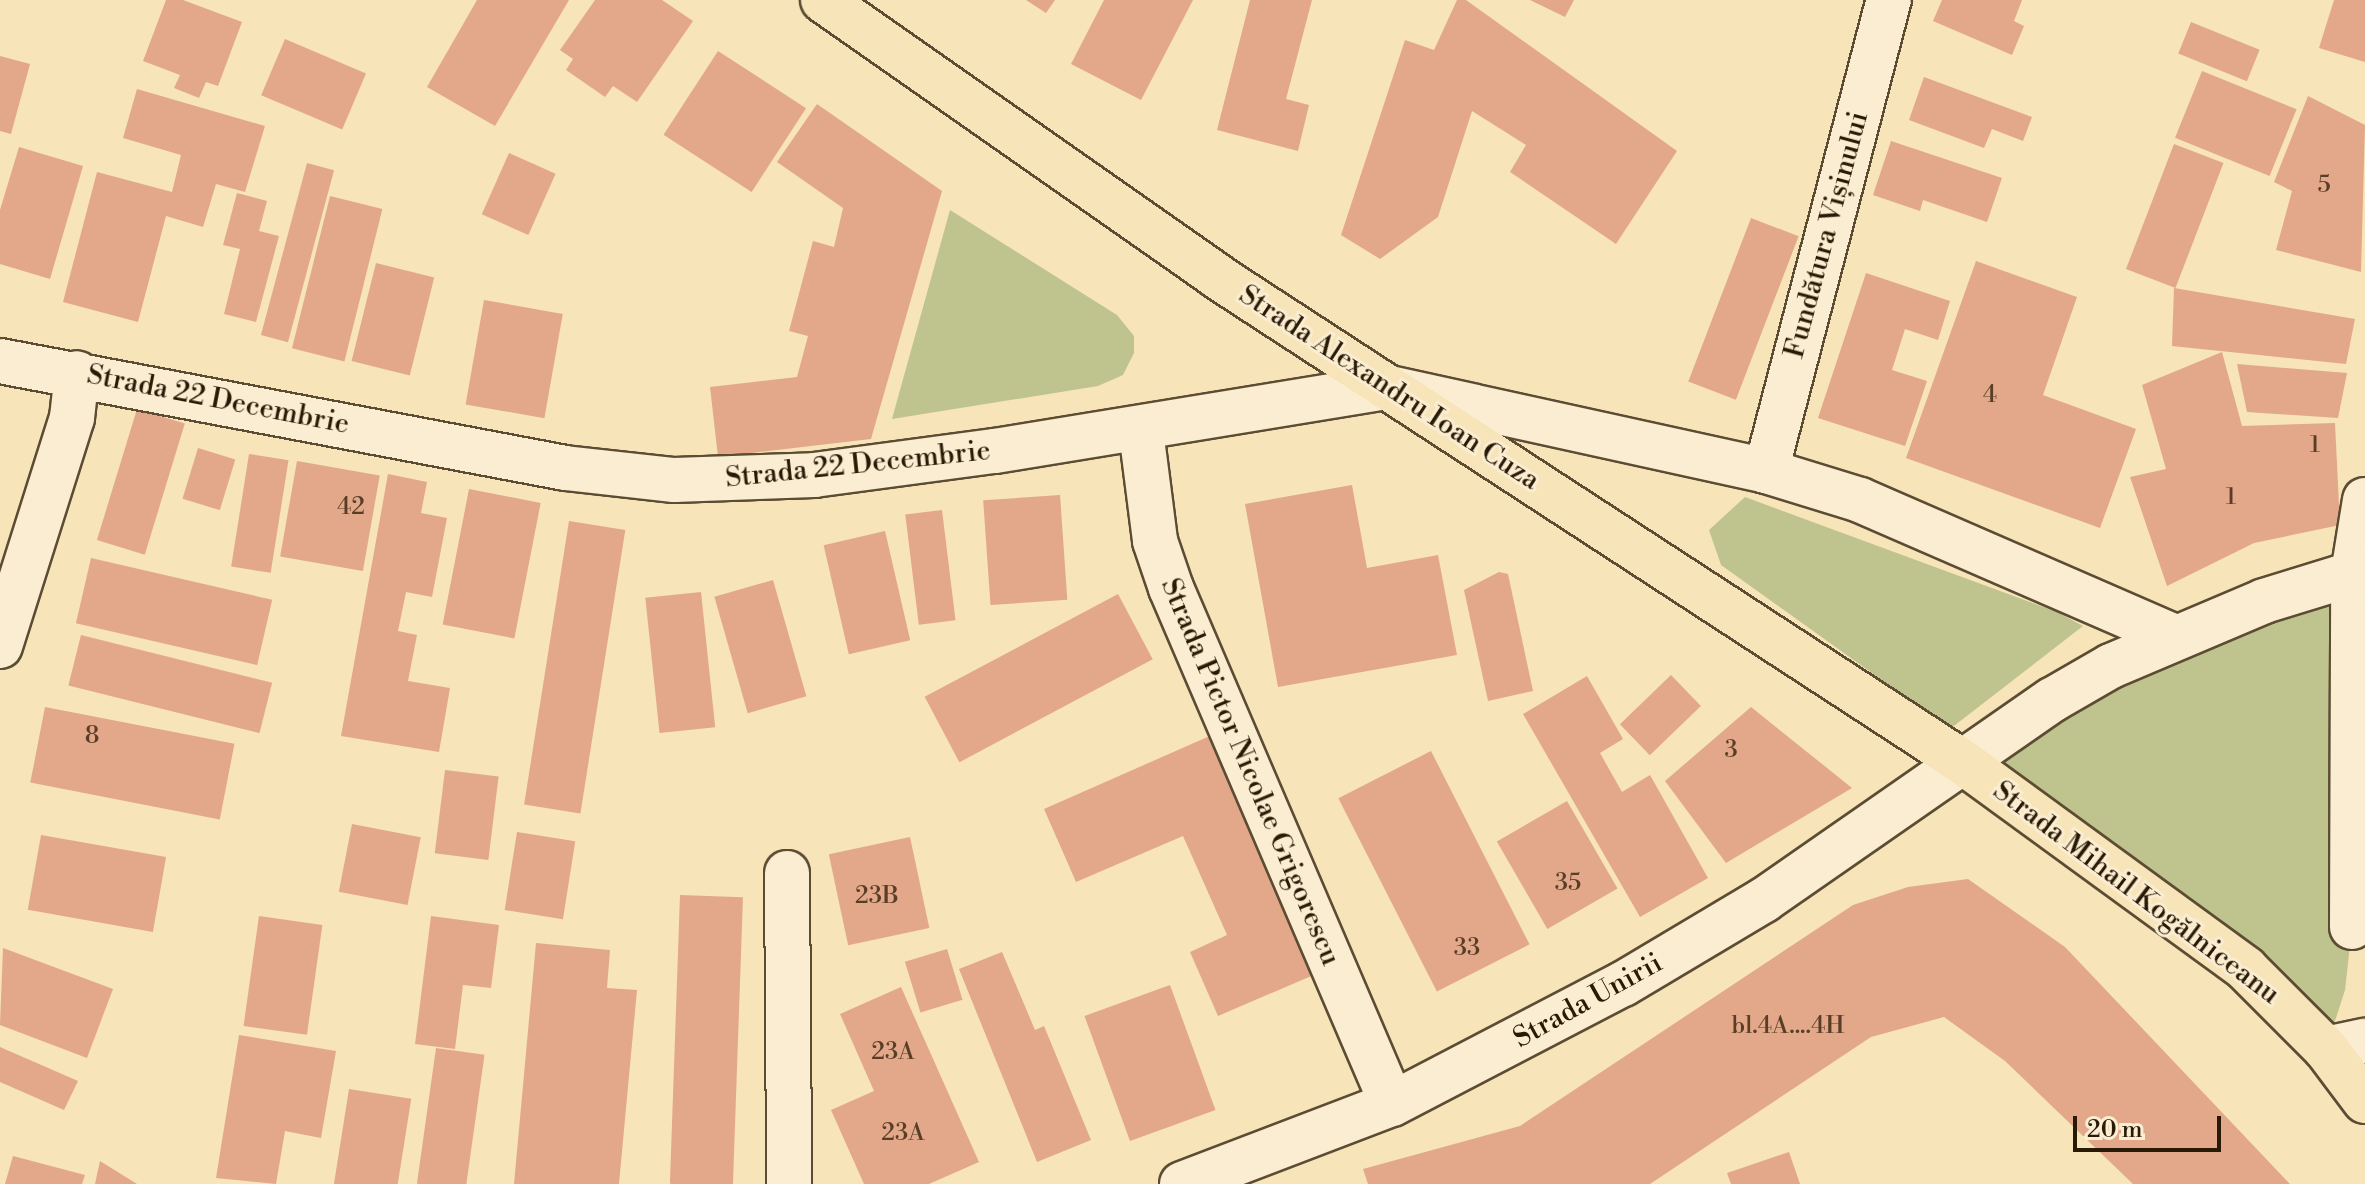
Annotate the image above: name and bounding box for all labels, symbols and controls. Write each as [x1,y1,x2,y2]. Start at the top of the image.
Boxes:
street label: Fundătura Vișinului [1778,108,1876,362]
house number: 5 [2317,172,2331,200]
street label: Strada Alexandru Ioan Cuza [1233,278,1545,498]
street label: Strada 22 Decembrie [84,358,352,442]
house number: 4 [1983,382,1997,410]
house number: 1 [2310,432,2320,460]
street label: Strada 22 Decembrie [724,434,992,496]
house number: 1 [2226,484,2236,512]
house number: 42 [337,494,365,522]
street label: Strada Pictor Nicolae Grigorescu [1153,573,1347,971]
house number: 8 [85,723,99,751]
house number: 3 [1724,737,1738,765]
street label: Strada Mihail Kogălniceanu [1986,774,2286,1012]
house number: 35 [1555,870,1581,898]
house number: 23B [855,883,899,911]
house number: 33 [1454,935,1480,963]
street label: Strada Unirii [1508,946,1668,1056]
house number: bl.4A....4H [1732,1013,1844,1041]
house number: 23A [871,1039,915,1067]
scale bar [2077,1100,2225,1150]
text: 20 m [2087,1115,2143,1145]
house number: 23A [881,1120,925,1148]

